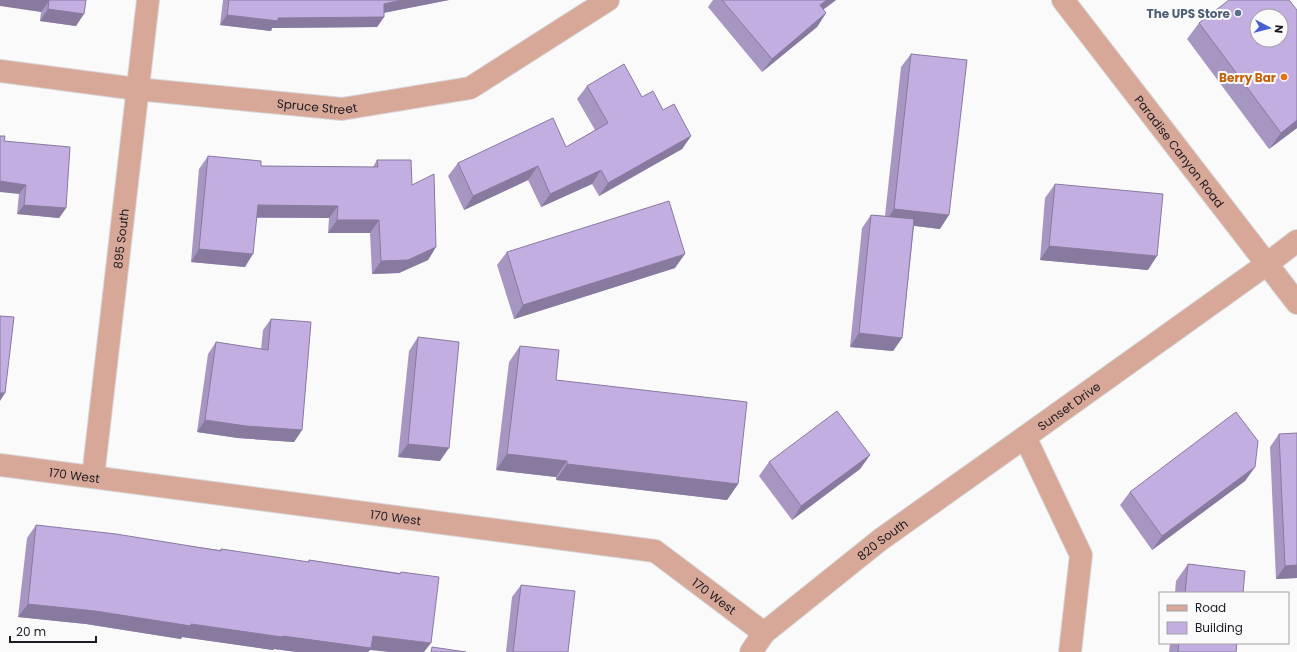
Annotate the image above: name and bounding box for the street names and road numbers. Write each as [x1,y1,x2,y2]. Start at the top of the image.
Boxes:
street label: Paradise Canyon Road [1131,92,1228,211]
street label: Spruce Street [276,94,358,118]
street label: 895 South [109,208,132,270]
street label: Sunset Drive [1034,377,1104,434]
street label: 170 West [48,463,101,487]
street label: 170 West [369,505,422,529]
street label: 820 South [853,514,911,564]
street label: 170 West [689,574,740,618]

